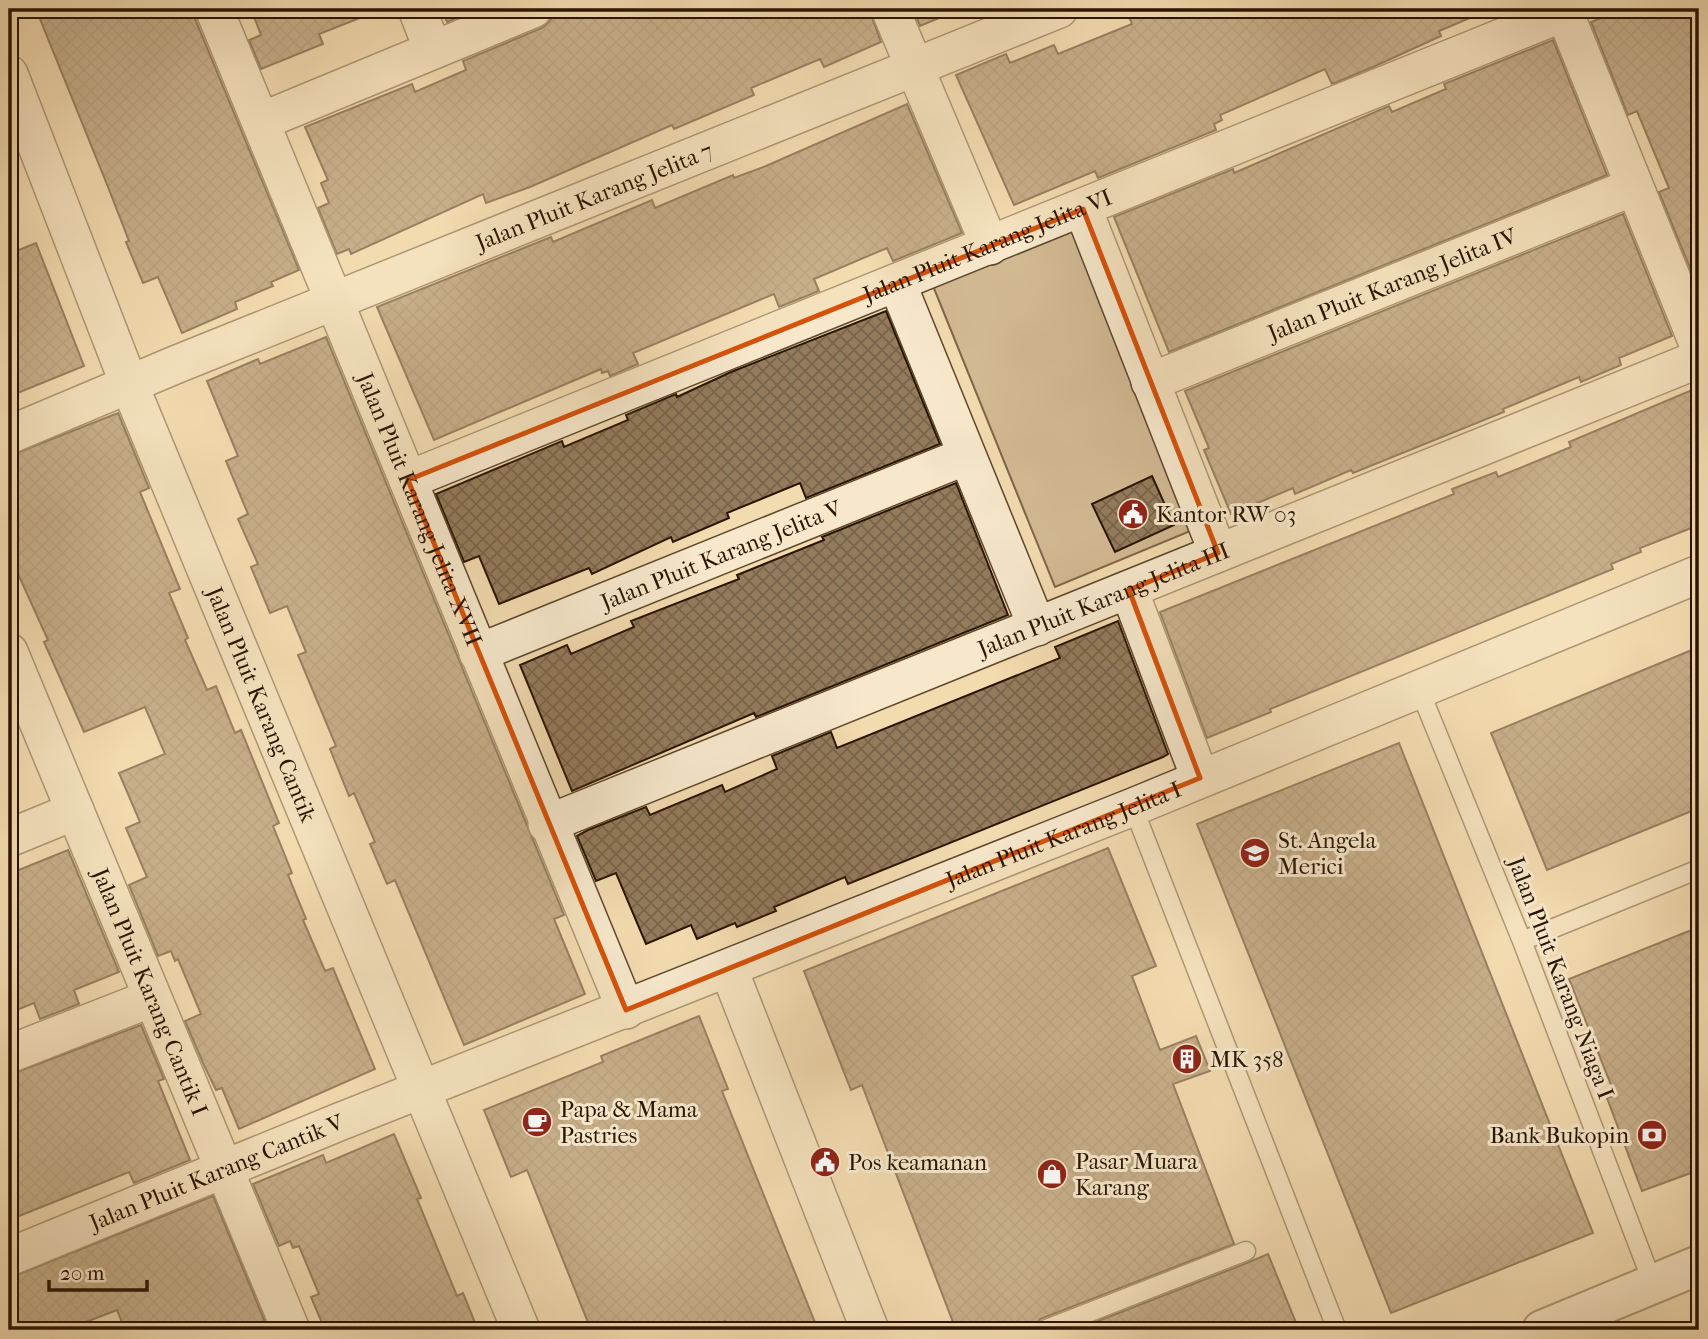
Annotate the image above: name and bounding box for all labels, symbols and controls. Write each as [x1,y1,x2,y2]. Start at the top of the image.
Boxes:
street label: Jalan Pluit Karang Jelita 7 [470,136,717,257]
street label: Jalan Pluit Karang Jelita VI [857,183,1116,309]
street label: Jalan Pluit Karang Jelita IV [1262,222,1521,347]
street label: Jalan Pluit Karang Jelita XVII [351,367,488,650]
street label: Jalan Pluit Karang Jelita V [595,494,846,616]
public building icon: Kantor RW 03 [1116,497,1150,531]
place label: Kantor RW 03 [1156,501,1296,528]
street label: Jalan Pluit Karang Jelita III [972,537,1233,663]
street label: Jalan Pluit Karang Cantik [200,581,323,827]
street label: Jalan Pluit Karang Jelita I [940,775,1185,894]
place label: St. Angela Merici [1278,827,1377,880]
school or university icon: St. Angela Merici [1238,836,1272,870]
street label: Jalan Pluit Karang Niaga I [1502,851,1620,1103]
street label: Jalan Pluit Karang Cantik I [86,862,214,1120]
building icon: MK 358 [1170,1042,1204,1076]
place label: MK 358 [1210,1046,1284,1073]
place label: Papa & Mama Pastries [560,1096,698,1149]
cafe icon: Papa & Mama Pastries [520,1105,554,1139]
street label: Jalan Pluit Karang Cantik V [84,1108,348,1237]
bank icon: Bank Bukopin [1635,1118,1669,1152]
place label: Bank Bukopin [1490,1122,1630,1149]
public building icon: Pos keamanan [808,1145,842,1179]
place label: Pasar Muara Karang [1075,1148,1198,1201]
place label: Pos keamanan [848,1149,988,1176]
shop icon: Pasar Muara Karang [1035,1157,1069,1191]
scale bar [49,1248,147,1292]
text: 20 m [60,1261,105,1285]

